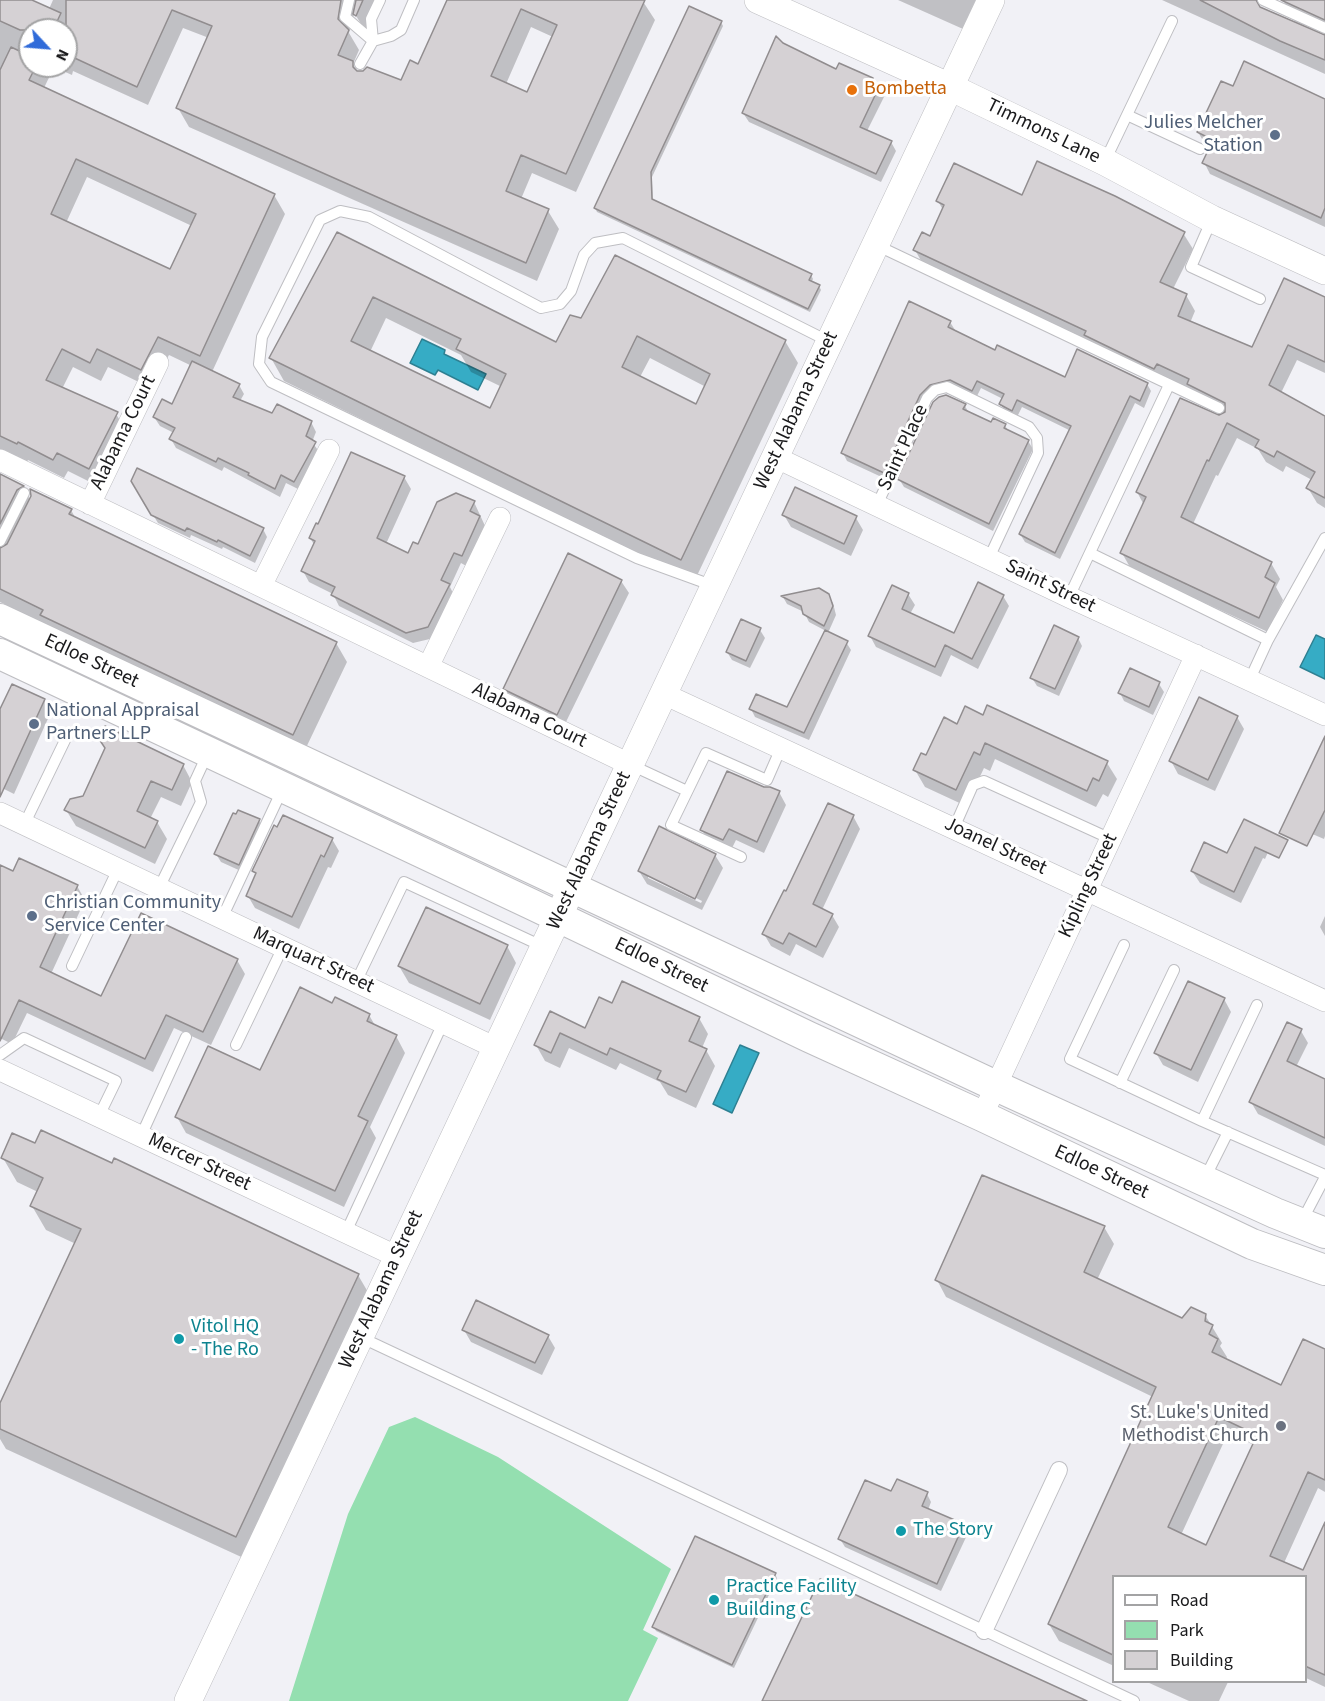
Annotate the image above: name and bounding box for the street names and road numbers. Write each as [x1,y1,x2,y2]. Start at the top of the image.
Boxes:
street label: Timmons Lane [982,94,1104,170]
street label: West Alabama Street [750,328,844,494]
street label: Alabama Court [86,372,162,494]
street label: Saint Place [874,401,934,495]
street label: Saint Street [1001,555,1099,619]
street label: Edloe Street [40,630,142,694]
street label: Alabama Court [468,678,590,754]
street label: West Alabama Street [543,768,637,934]
street label: Joanel Street [940,813,1050,881]
street label: Kipling Street [1054,830,1124,942]
street label: Marquart Street [248,922,378,1000]
street label: Edloe Street [610,933,712,999]
street label: Mercer Street [144,1129,254,1197]
street label: Edloe Street [1050,1141,1152,1205]
street label: West Alabama Street [335,1207,429,1373]

